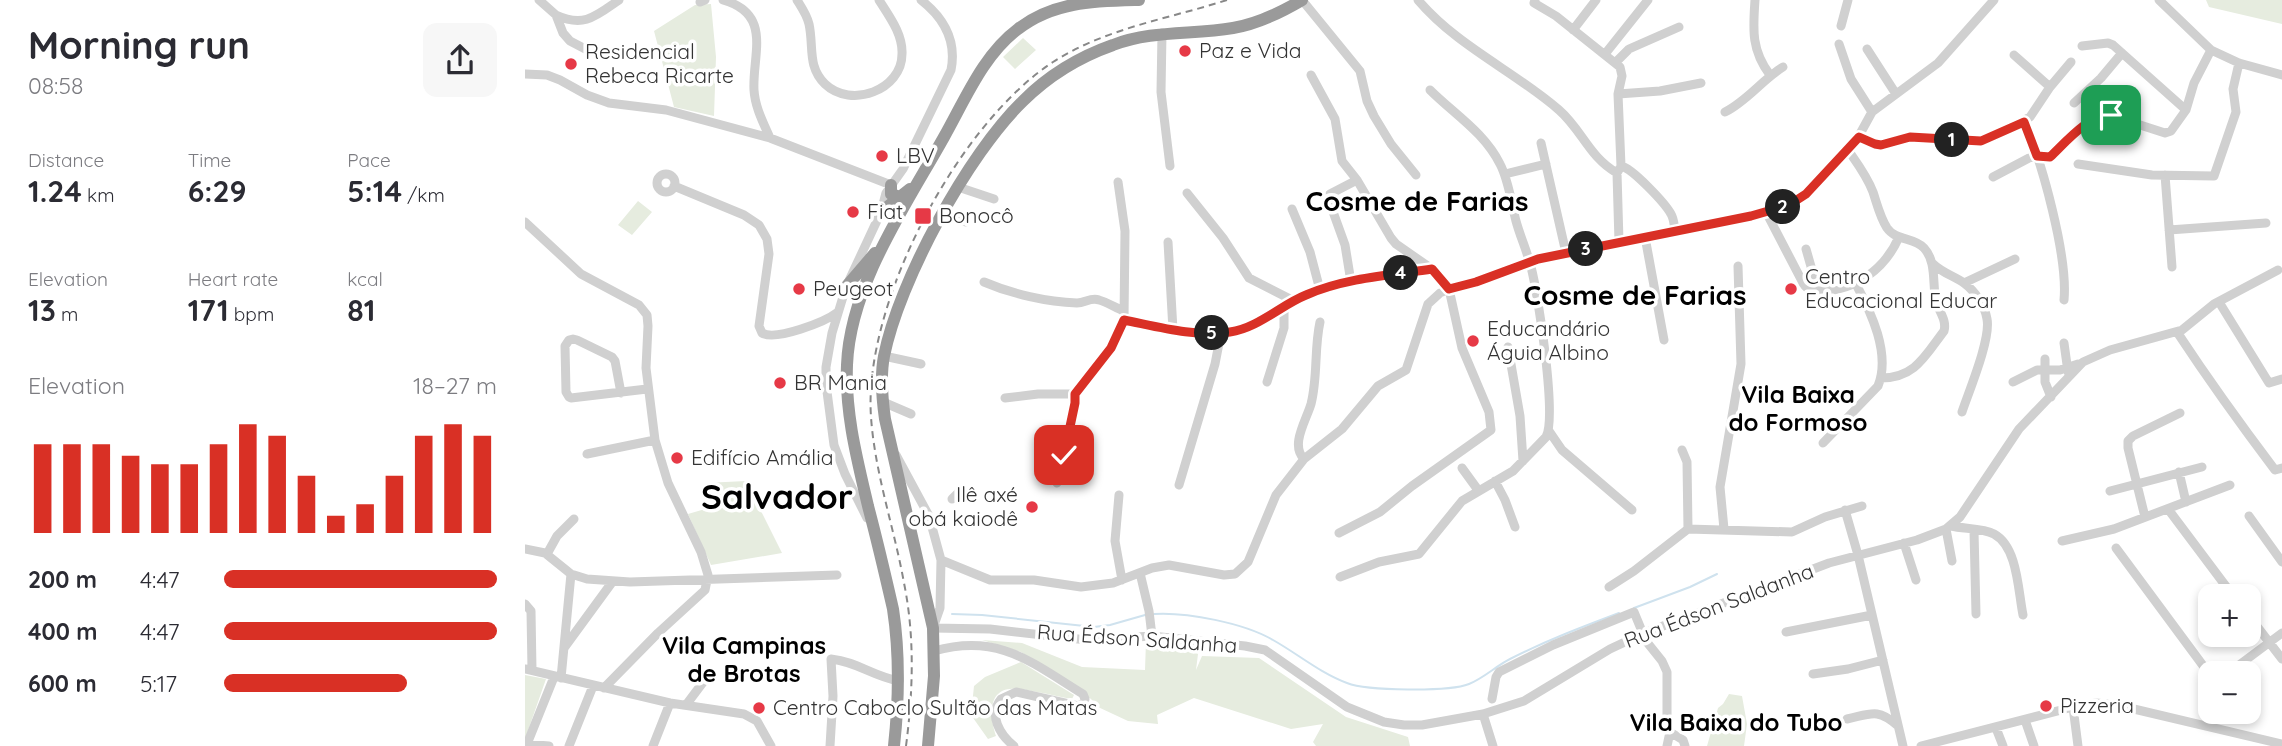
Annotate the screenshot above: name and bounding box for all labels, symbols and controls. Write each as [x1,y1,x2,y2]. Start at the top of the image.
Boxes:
text: Morning run [28,21,250,69]
button: share [423,23,497,97]
place label: Paz e Vida [1199,37,1301,63]
place label: Residencial Rebeca Ricarte [585,38,734,88]
marker: Paz e Vida [1177,43,1193,59]
marker: Residencial Rebeca Ricarte [563,56,579,72]
text: 08:58 [28,71,83,100]
pin [2081,85,2141,145]
icon: arrive [2092,96,2130,134]
pin: 1 [1935,122,1969,158]
text: 1 [1948,127,1955,151]
place label: LBV [896,142,935,168]
text: Distance [28,148,104,172]
text: Time [188,148,231,172]
text: Pace [347,148,391,172]
marker: LBV [874,148,890,164]
text: 1.24 [28,172,82,210]
text: 6:29 [188,172,247,210]
text: 5:14 [347,172,402,210]
text: km [82,183,115,207]
text: /km [402,183,445,207]
district label: Cosme de Farias [1305,183,1529,218]
pin: 2 [1765,190,1801,224]
text: 2 [1777,194,1788,218]
place label: Fiat [867,198,903,224]
place label: Bonocô [939,202,1014,228]
marker: Fiat [845,204,861,220]
marker: Bonocô [913,206,933,226]
pin: 3 [1569,232,1603,266]
text: 3 [1580,236,1591,260]
pin: 4 [1383,256,1419,290]
text: 4 [1395,260,1406,284]
place label: Centro Educacional Educar [1805,263,1997,313]
text: Elevation [28,267,108,291]
text: Heart rate [188,267,278,291]
text: kcal [347,267,383,291]
place label: Peugeot [813,275,893,301]
district label: Cosme de Farias [1523,277,1747,312]
marker: Peugeot [791,281,807,297]
marker: Centro Educacional Educar [1783,281,1799,297]
text: 13 [28,291,56,329]
text: 171 [188,291,229,329]
text: 81 [347,291,375,329]
text: m [56,302,78,326]
text: bpm [229,302,274,326]
place label: Educandário Águia Albino [1487,315,1610,365]
pin: 5 [1195,316,1229,350]
text: 5 [1206,320,1217,344]
marker: Educandário Águia Albino [1465,333,1481,349]
place label: BR Mania [794,369,887,395]
text: Elevation [28,371,125,400]
text: 18–27 m [413,371,497,400]
marker: BR Mania [772,375,788,391]
district label: Vila Baixa do Formoso [1729,379,1867,437]
pin [1034,425,1094,485]
icon: check [1045,436,1083,474]
place label: Edifício Amália [691,444,833,470]
marker: Edifício Amália [669,450,685,466]
district label: Salvador [701,474,853,518]
place label: Ilê axé obá kaiodê [908,481,1018,531]
marker: Ilê axé obá kaiodê [1024,499,1040,515]
street label: Rua Édson Saldanha [1620,557,1817,653]
text: 200 m [28,565,97,594]
text: 4:47 [140,565,180,594]
map controls [2198,584,2261,724]
button: + [2198,584,2261,647]
text: 400 m [28,617,97,646]
text: 4:47 [140,617,180,646]
street label: Rua Édson Saldanha [1036,618,1238,658]
district label: Vila Campinas de Brotas [662,630,826,688]
button: − [2198,661,2261,724]
text: 600 m [28,669,97,698]
text: 5:17 [140,669,177,698]
place label: Pizzeria [2060,692,2134,718]
place label: Centro Caboclo Sultão das Matas [773,694,1097,720]
marker: Pizzeria [2038,698,2054,714]
marker: Centro Caboclo Sultão das Matas [751,700,767,716]
district label: Vila Baixa do Tubo [1629,707,1843,737]

